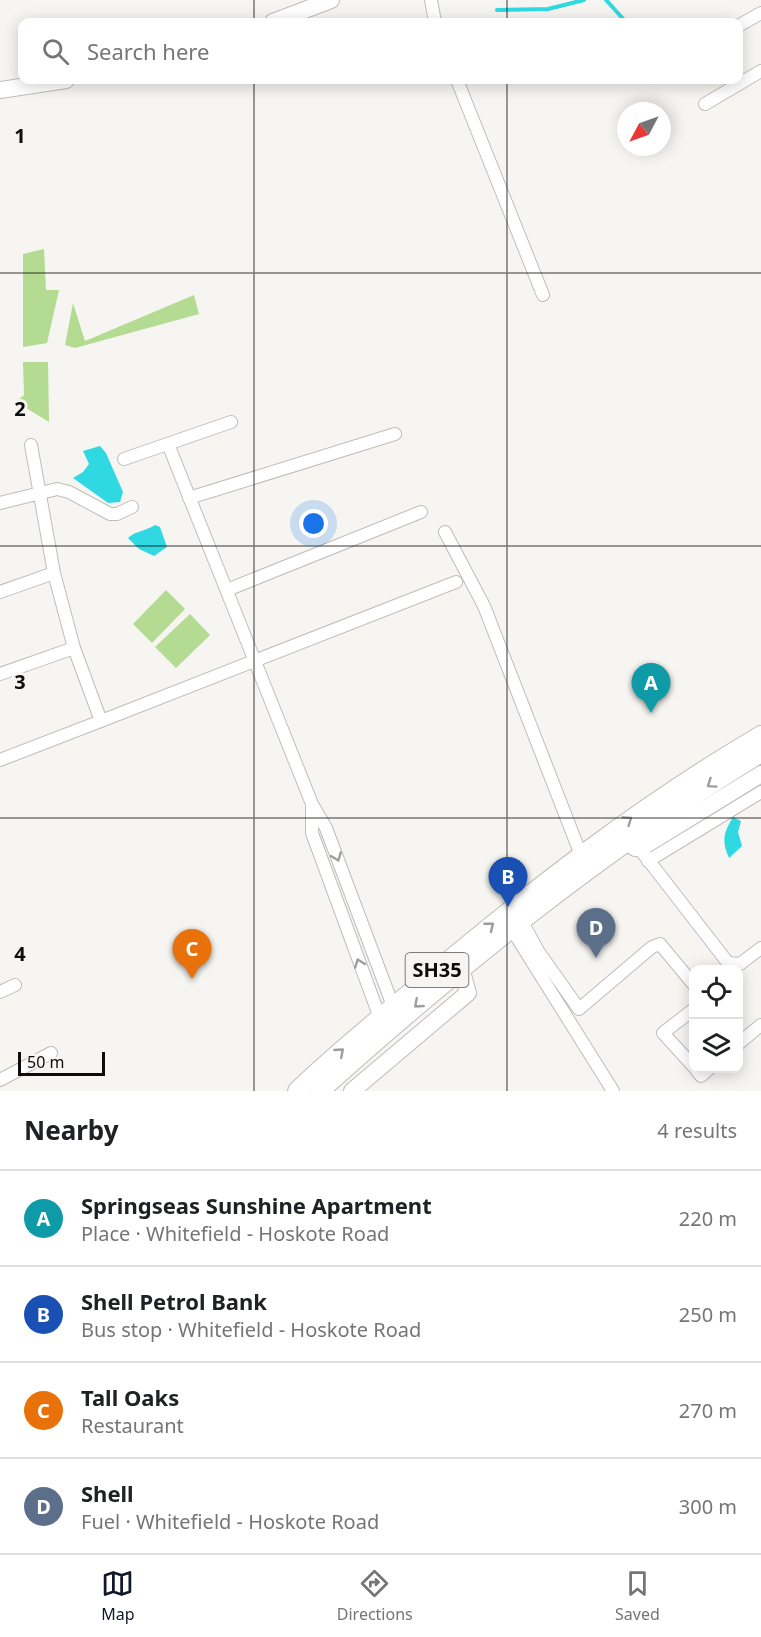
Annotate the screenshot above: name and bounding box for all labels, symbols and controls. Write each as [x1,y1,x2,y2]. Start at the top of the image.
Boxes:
search box [18,18,743,84]
icon: search [39,35,72,68]
text: Search here [87,36,209,66]
north arrow [617,102,671,156]
text: 1 [14,122,26,149]
text: 2 [14,395,26,422]
your location [299,509,328,538]
pin: A [632,664,670,713]
text: 3 [14,668,26,695]
one-way arrow [707,777,718,788]
one-way arrow [622,816,633,827]
one-way arrow [330,851,343,861]
pin: B [488,858,528,907]
pin: D [576,908,616,958]
one-way arrow [483,923,494,934]
pin: C [172,930,212,979]
text: 4 [14,940,26,967]
road number: SH35 [406,953,468,987]
one-way arrow [353,958,366,969]
map controls [689,965,743,1073]
button: locate [689,965,743,1019]
one-way arrow [414,997,425,1008]
button: layers [689,1019,743,1073]
one-way arrow [334,1048,344,1059]
scale bar [18,1049,105,1076]
text: 50 m [27,1051,64,1073]
text: Nearby [24,1112,119,1148]
text: 4 results [657,1117,737,1144]
text: Springseas Sunshine Apartment [81,1190,432,1220]
text: A [37,1205,50,1232]
text: 220 m [679,1205,737,1232]
text: Place · Whitefield - Hoskote Road [81,1220,389,1247]
text: Shell Petrol Bank [81,1286,267,1316]
text: B [37,1301,50,1328]
text: 250 m [679,1301,737,1328]
text: Bus stop · Whitefield - Hoskote Road [81,1316,421,1343]
text: Tall Oaks [81,1382,179,1412]
text: C [37,1397,50,1424]
text: 270 m [679,1397,737,1424]
text: Restaurant [81,1412,184,1439]
text: Shell [81,1478,134,1508]
text: D [36,1493,51,1520]
text: 300 m [679,1493,737,1520]
text: Fuel · Whitefield - Hoskote Road [81,1508,379,1535]
tab: Map [101,1567,134,1625]
tab: Directions [337,1567,413,1625]
tab: Saved [615,1567,660,1625]

